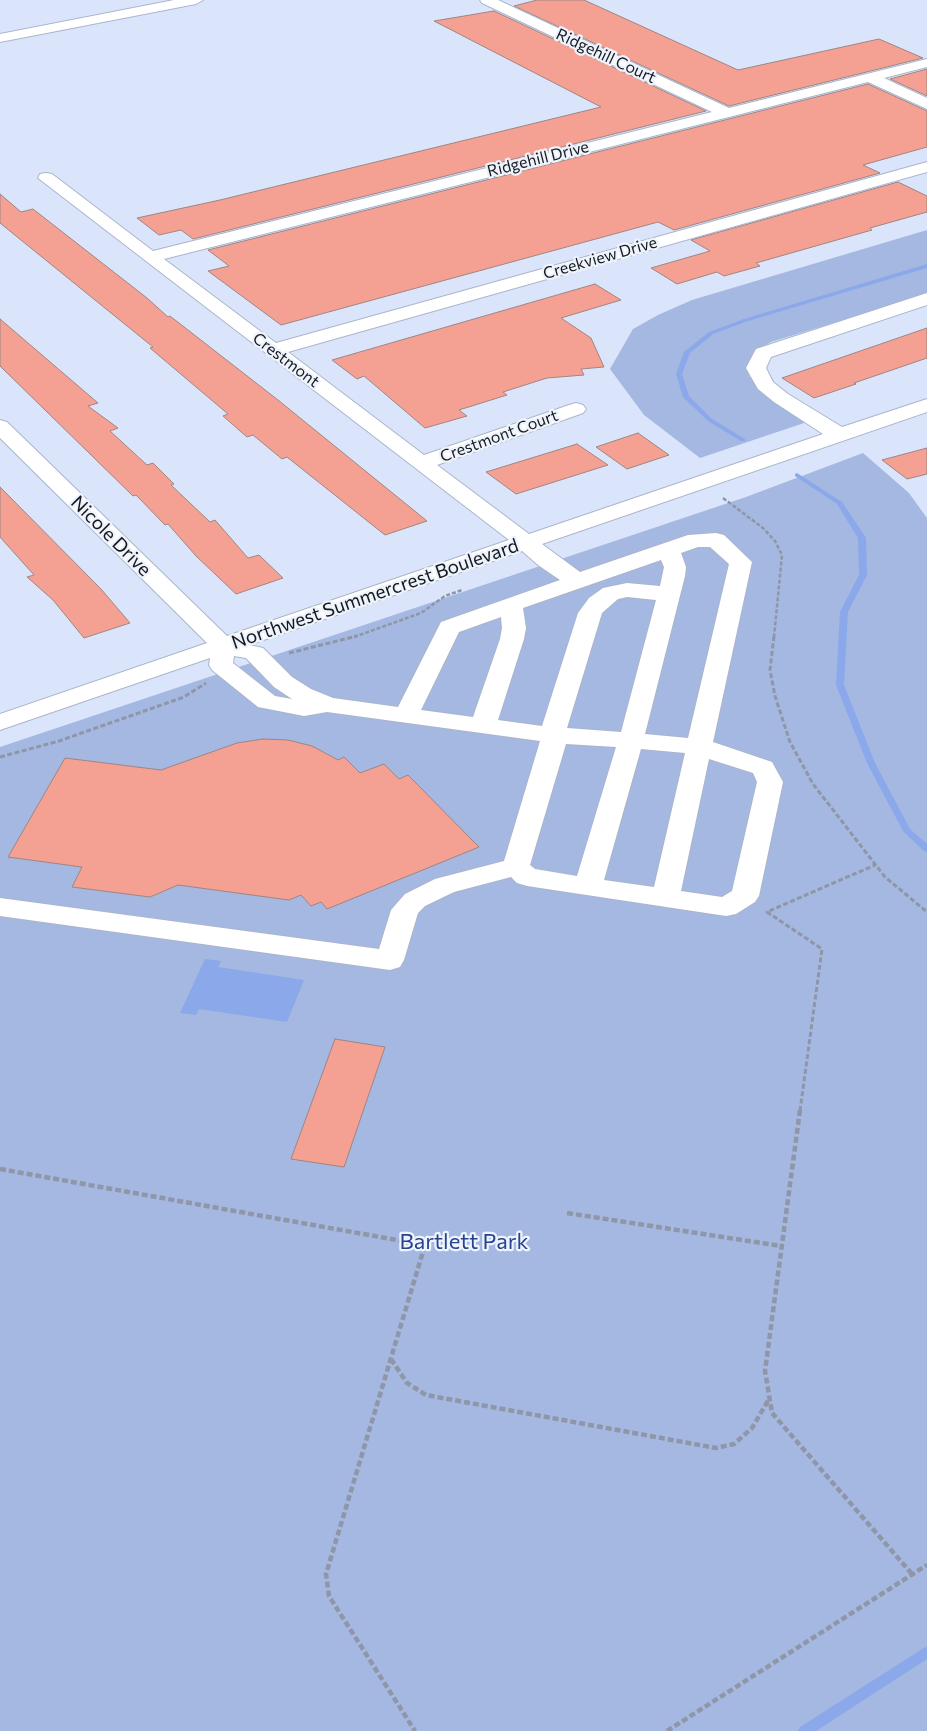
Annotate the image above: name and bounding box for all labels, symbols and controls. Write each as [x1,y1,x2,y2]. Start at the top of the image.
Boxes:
street label: Ridgehill Court [553,24,659,88]
street label: Ridgehill Drive [485,137,591,181]
street label: Creekview Drive [541,233,659,283]
street label: Crestmont [249,329,323,391]
street label: Crestmont Court [437,406,561,466]
street label: Nicole Drive [66,491,156,581]
street label: Northwest Summercrest Boulevard [228,534,522,654]
park label: Bartlett Park [400,1229,528,1255]

